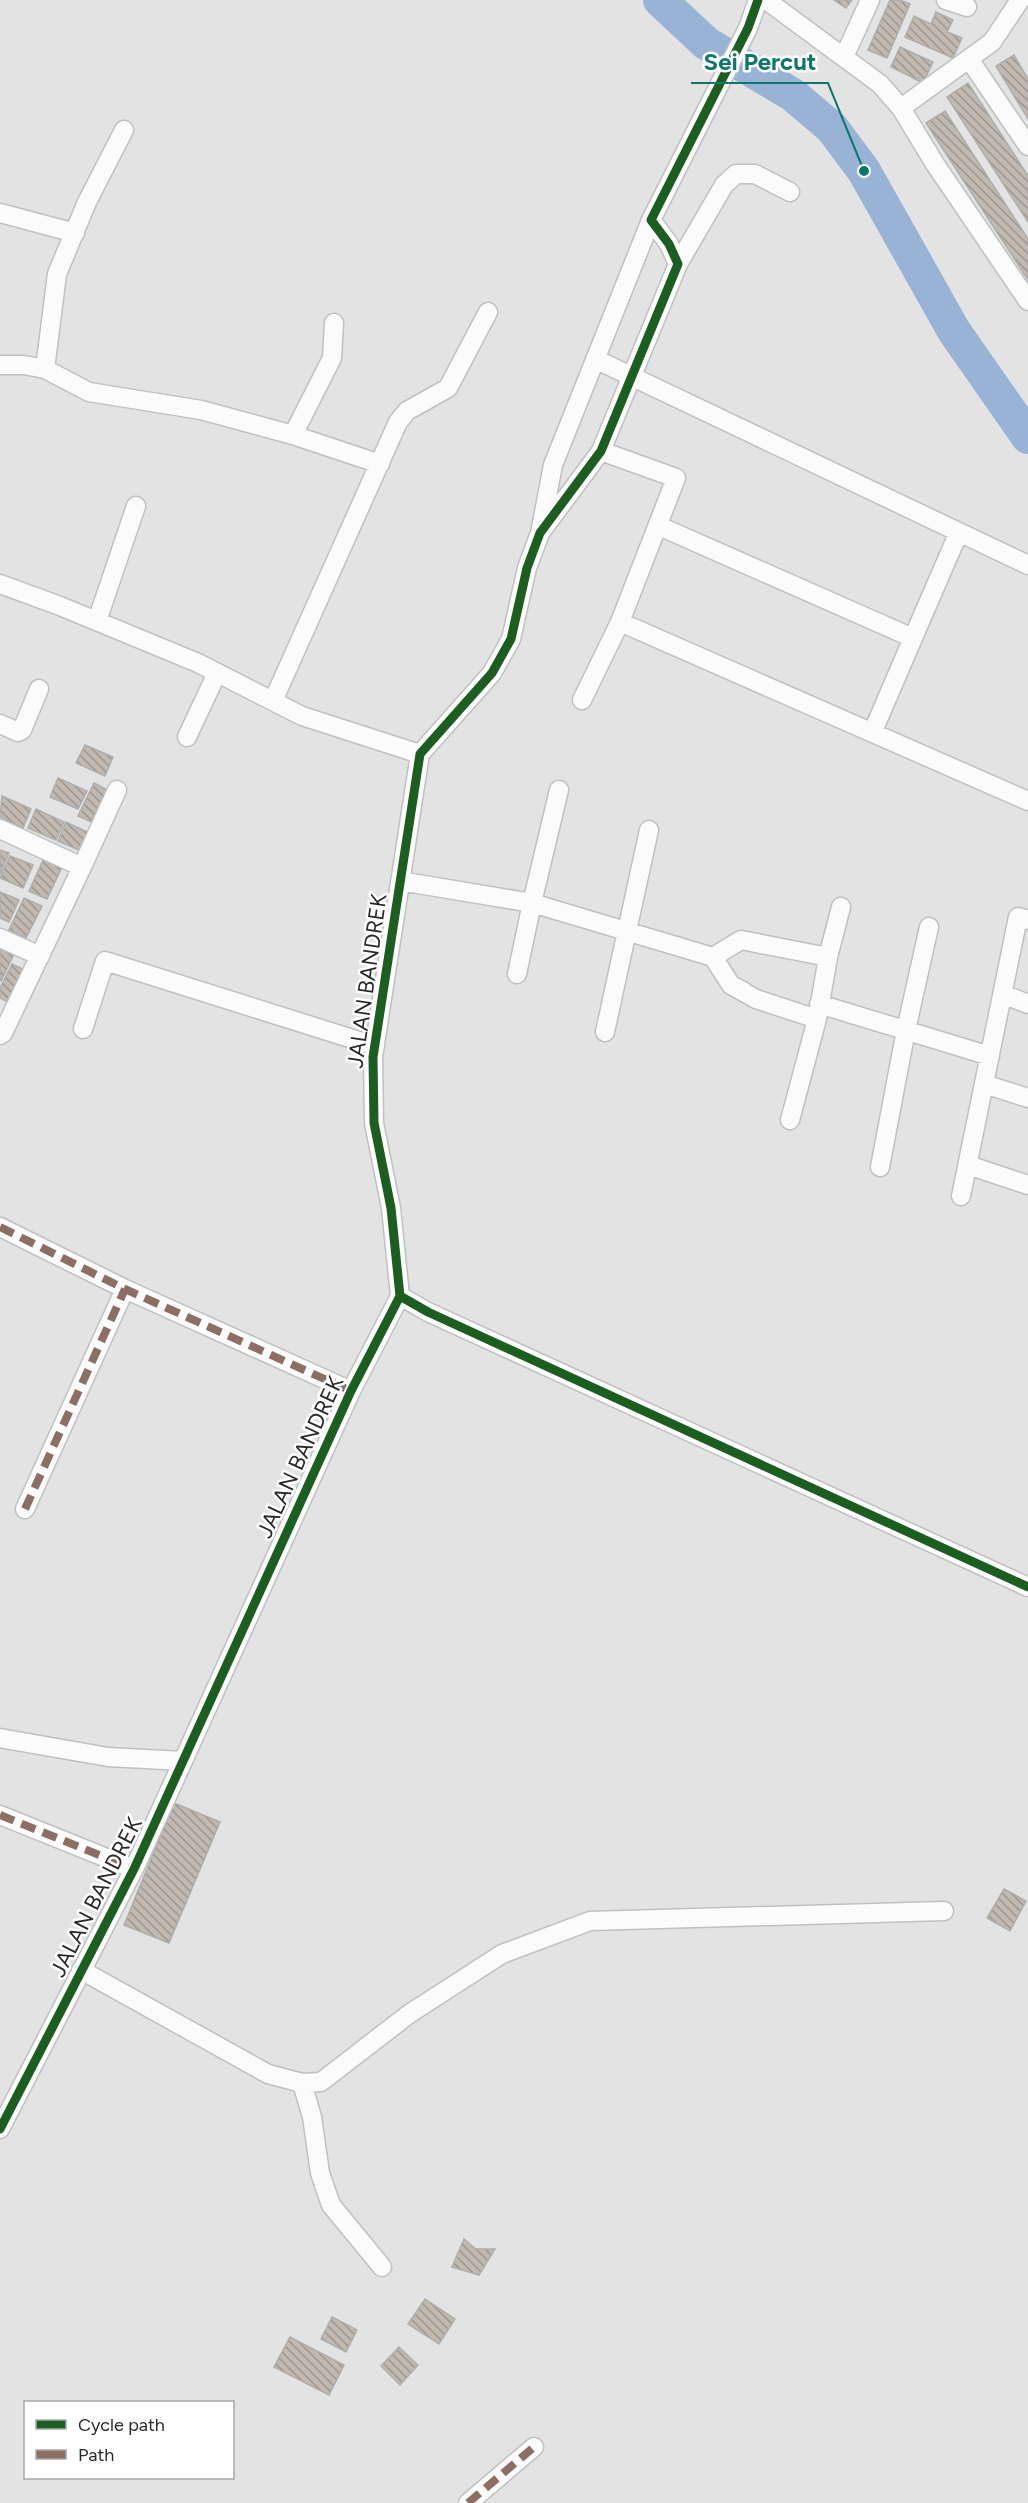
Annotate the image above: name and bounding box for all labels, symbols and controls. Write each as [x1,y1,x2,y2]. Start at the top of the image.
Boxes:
callout: Sei Percut [691,41,828,83]
text: Sei Percut [704,47,816,76]
street label: JALAN BANDREK [341,892,393,1070]
street label: JALAN BANDREK [251,1371,350,1542]
street label: JALAN BANDREK [44,1812,148,1981]
legend [24,2401,234,2479]
text: Cycle path [78,2414,165,2436]
text: Path [78,2444,114,2466]

